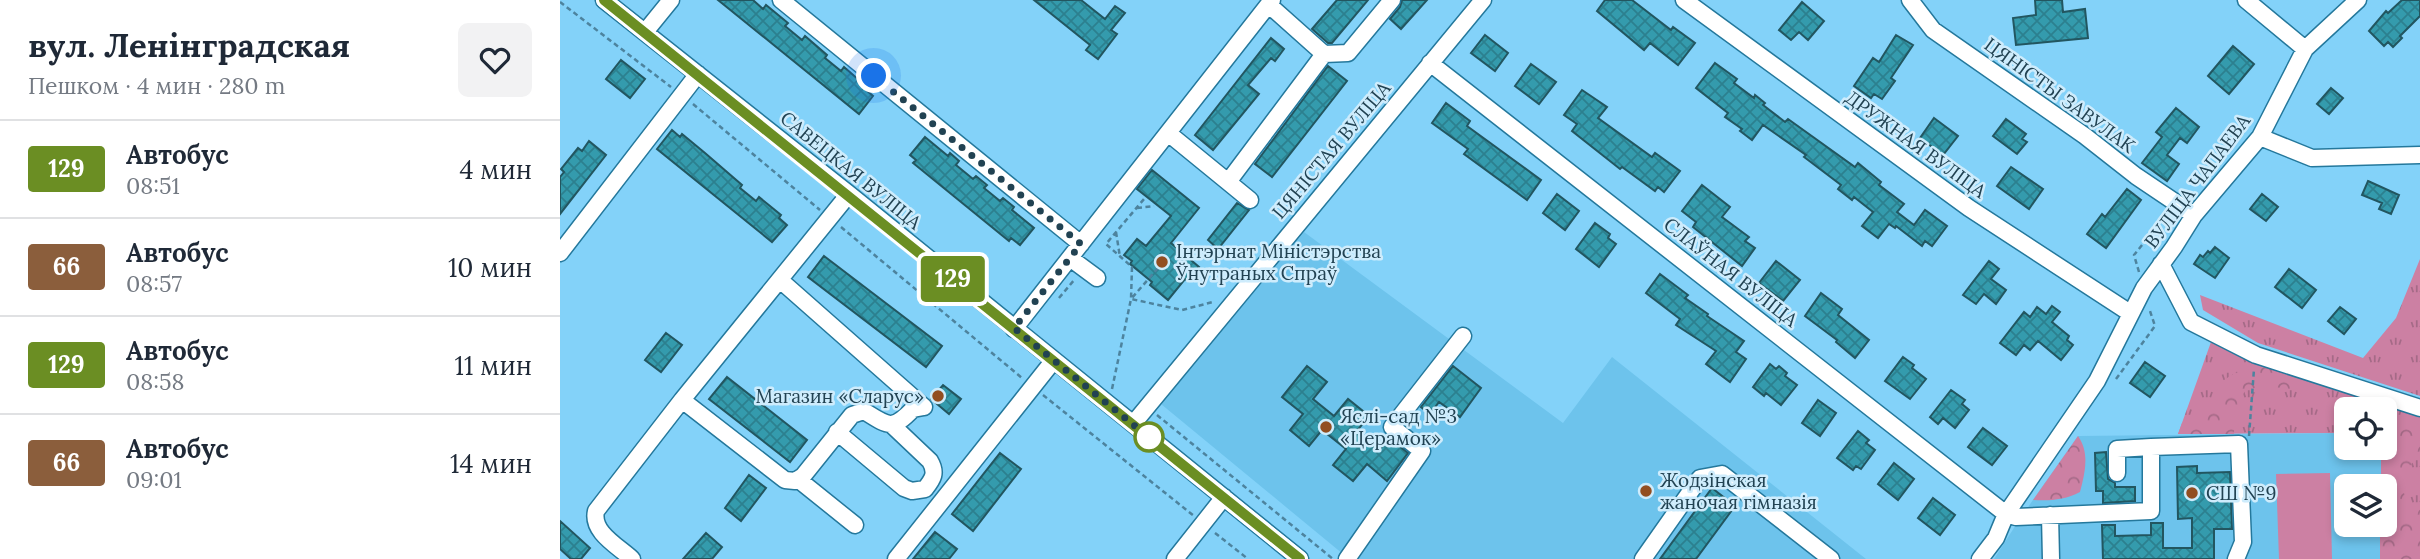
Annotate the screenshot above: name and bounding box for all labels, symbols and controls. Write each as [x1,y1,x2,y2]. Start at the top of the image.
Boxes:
button: heart [458,23,532,97]
text: вул. Ленінградская [28,24,350,66]
street label: ЦЯНІСТЫ ЗАВУЛАК [1980,32,2140,158]
your location [856,58,891,93]
text: Пешком · 4 мин · 280 m [28,71,285,100]
street label: ЦЯНІСТАЯ ВУЛІЦА [1267,76,1396,224]
street label: ДРУЖНАЯ ВУЛІЦА [1841,85,1992,204]
street label: САВЕЦКАЯ ВУЛІЦА [776,106,927,235]
street label: ВУЛІЦА ЧАПАЕВА [2139,108,2256,253]
text: Автобус [126,138,229,171]
text: 129 [48,153,85,184]
text: 4 мин [459,153,532,186]
text: 08:51 [126,171,180,200]
street label: СЛАЎНАЯ ВУЛІЦА [1659,212,1804,333]
text: Автобус [126,236,229,269]
place label: Інтэрнат Міністэрства Ўнутраных Спраў [1175,239,1381,285]
text: 66 [53,251,80,282]
text: 10 мин [448,251,532,284]
marker: Інтэрнат Міністэрства Ўнутраных Спраў [1154,254,1170,270]
line badge: 129 [913,256,993,302]
text: 129 [935,263,971,294]
text: 08:57 [126,269,182,298]
text: Автобус [126,334,229,367]
text: 129 [48,349,85,380]
text: 11 мин [455,349,532,382]
text: 08:58 [126,367,184,396]
place label: Магазин «Сларус» [756,384,924,408]
marker: Магазин «Сларус» [930,388,946,404]
map controls [2334,397,2397,537]
button: locate [2334,397,2397,460]
place label: Яслі-сад №3 «Церамок» [1340,404,1457,450]
marker: Яслі-сад №3 «Церамок» [1318,419,1334,435]
unlabelled marker [1134,422,1164,452]
text: Автобус [126,432,229,465]
text: 66 [53,447,80,478]
text: 14 мин [450,447,532,480]
text: 09:01 [126,465,182,494]
place label: Жодзінская жаночая гімназія [1660,468,1817,514]
button: layers [2334,474,2397,537]
place label: СШ №9 [2206,481,2276,505]
marker: Жодзінская жаночая гімназія [1638,483,1654,499]
marker: СШ №9 [2184,485,2200,501]

